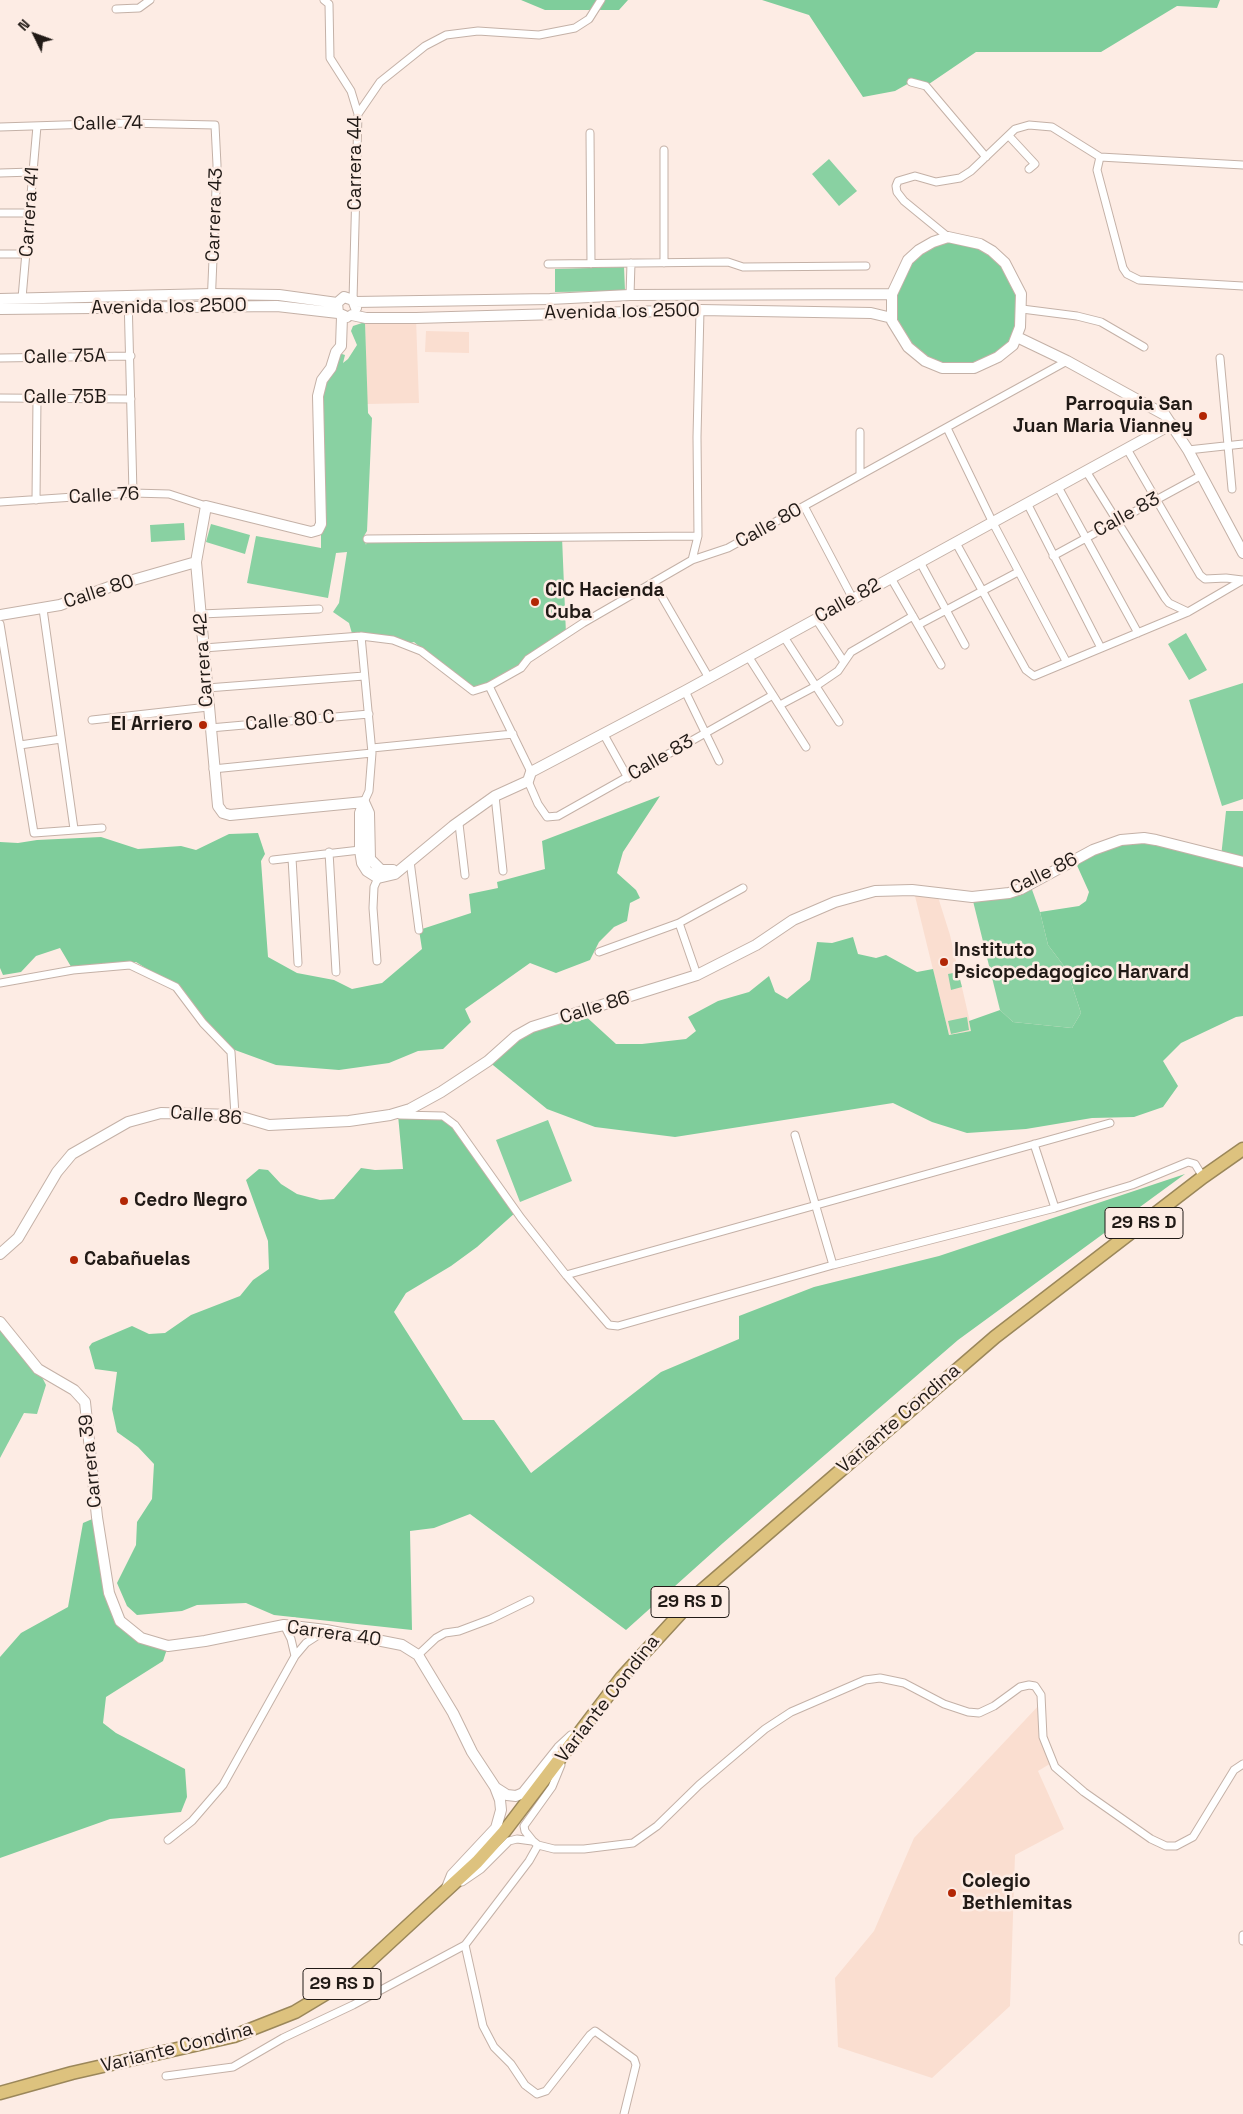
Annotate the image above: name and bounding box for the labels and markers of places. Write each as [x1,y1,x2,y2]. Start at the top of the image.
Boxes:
place label: Parroquia San Juan Maria Vianney [1013,394,1193,438]
marker: Parroquia San Juan Maria Vianney [1197,410,1209,422]
place label: CIC Hacienda Cuba [545,580,665,624]
marker: CIC Hacienda Cuba [529,596,541,608]
place label: El Arriero [111,714,193,736]
marker: El Arriero [197,719,209,731]
place label: Instituto Psicopedagogico Harvard [954,940,1189,984]
marker: Instituto Psicopedagogico Harvard [938,956,950,968]
place label: Cedro Negro [134,1190,248,1212]
marker: Cedro Negro [118,1195,130,1207]
place label: Cabañuelas [84,1249,190,1271]
marker: Cabañuelas [68,1254,80,1266]
place label: Colegio Bethlemitas [962,1871,1072,1915]
marker: Colegio Bethlemitas [946,1887,958,1899]

